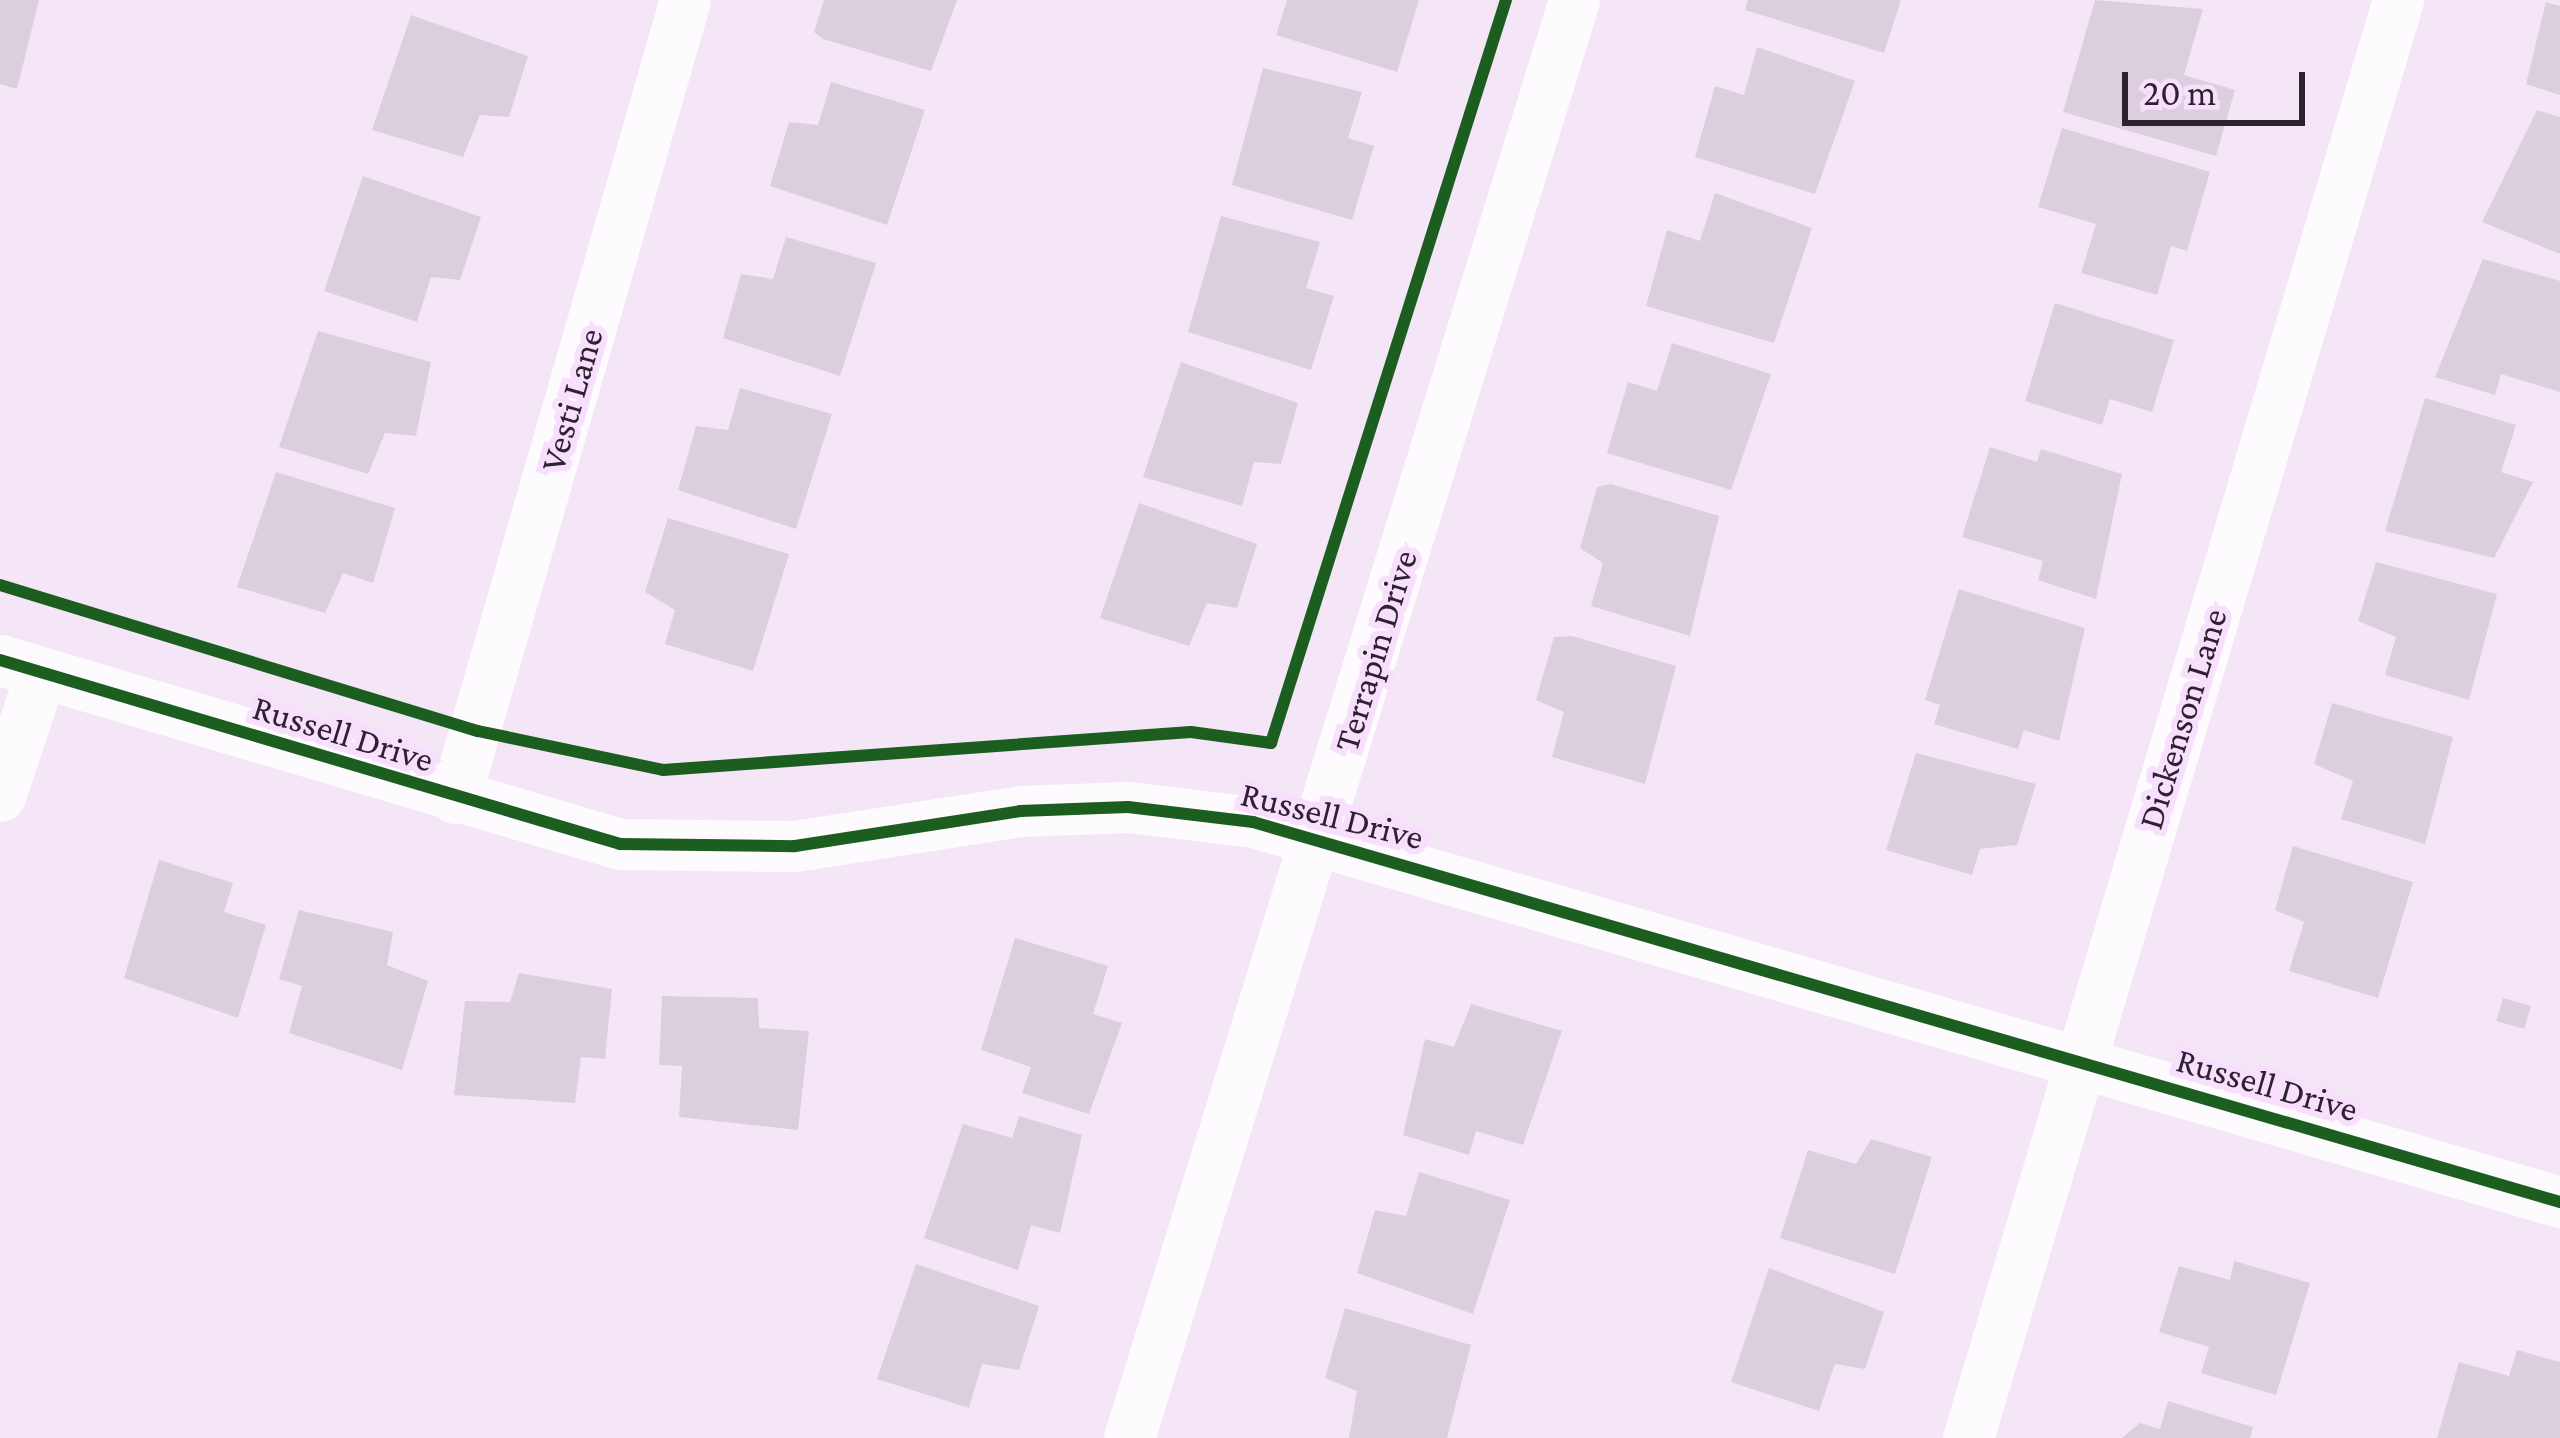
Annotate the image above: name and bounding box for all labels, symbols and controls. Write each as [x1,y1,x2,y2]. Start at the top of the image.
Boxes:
scale bar [2128,48,2311,122]
text: 20 m [2143,73,2216,113]
street label: Vesti Lane [531,323,613,477]
street label: Terrapin Drive [1325,545,1427,757]
street label: Dickenson Lane [2129,604,2237,834]
street label: Russell Drive [247,686,439,782]
street label: Russell Drive [1236,772,1428,860]
street label: Russell Drive [2171,1039,2363,1131]

